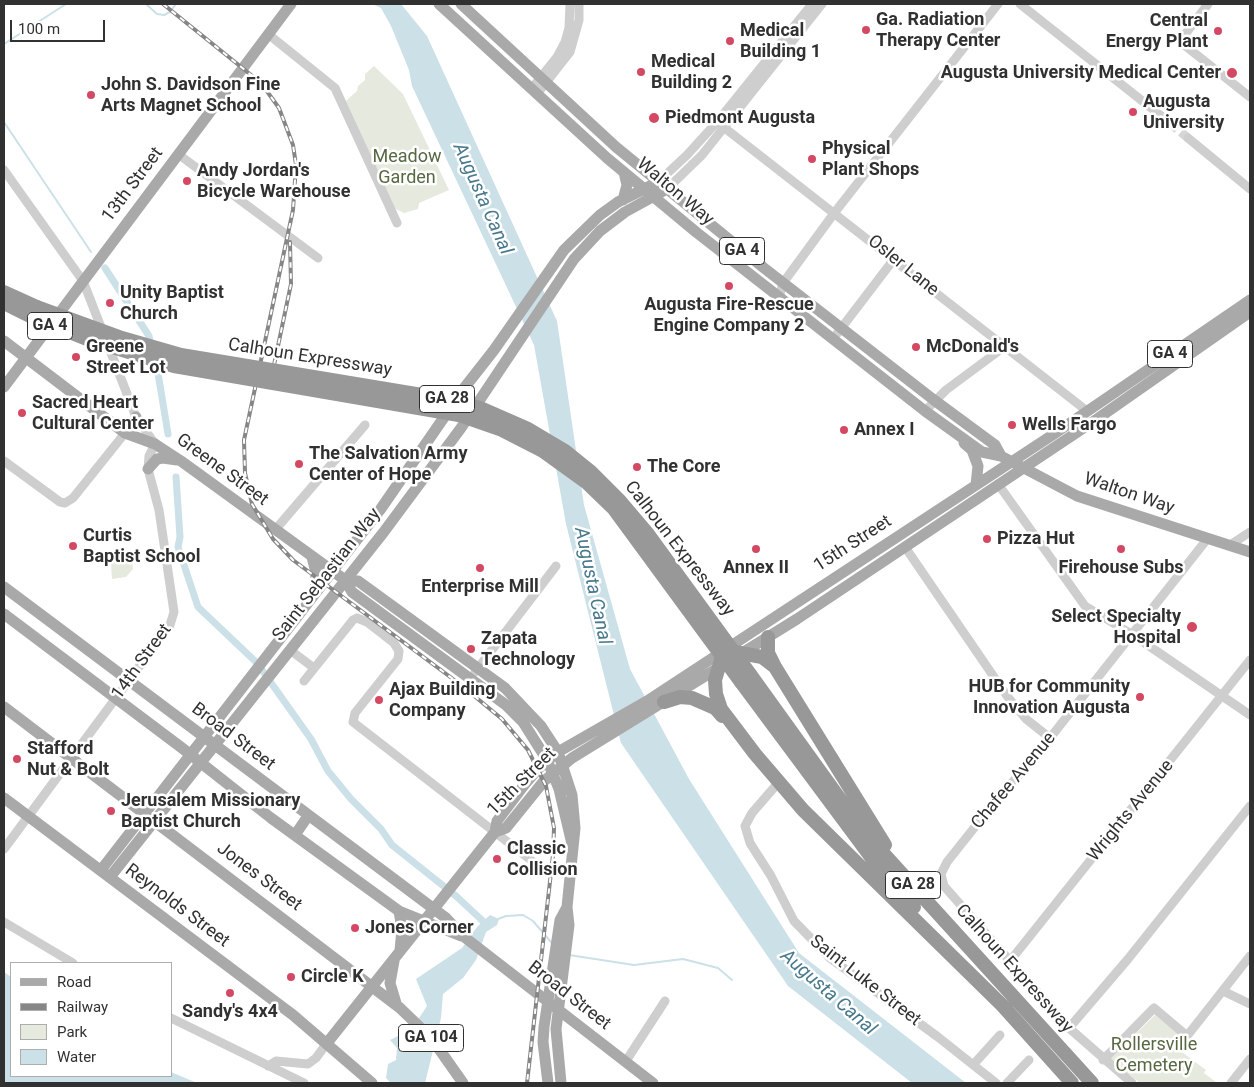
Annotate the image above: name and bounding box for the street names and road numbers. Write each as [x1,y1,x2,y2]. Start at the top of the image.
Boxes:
street label: 13th Street [98,143,168,227]
street label: Walton Way [632,153,718,231]
street label: Osler Lane [863,231,943,301]
road number: GA 4 [720,238,764,264]
road number: GA 4 [28,312,72,340]
street label: Calhoun Expressway [227,334,393,382]
road number: GA 4 [1148,340,1192,368]
road number: GA 28 [420,386,474,412]
street label: Greene Street [172,429,272,511]
street label: Walton Way [1081,468,1177,520]
street label: Calhoun Expressway [620,477,738,621]
street label: Saint Sebastian Way [268,504,386,646]
street label: 15th Street [810,511,896,577]
street label: 14th Street [107,620,177,704]
street label: Broad Street [187,698,279,776]
street label: Chafee Avenue [967,728,1061,834]
street label: 15th Street [483,743,561,821]
street label: Wrights Avenue [1083,756,1179,866]
street label: Jones Street [212,838,306,916]
street label: Reynolds Street [121,860,233,952]
road number: GA 28 [886,872,940,898]
street label: Calhoun Expressway [951,900,1077,1038]
street label: Saint Luke Street [805,931,925,1031]
street label: Broad Street [523,957,615,1035]
road number: GA 104 [398,1024,464,1052]

